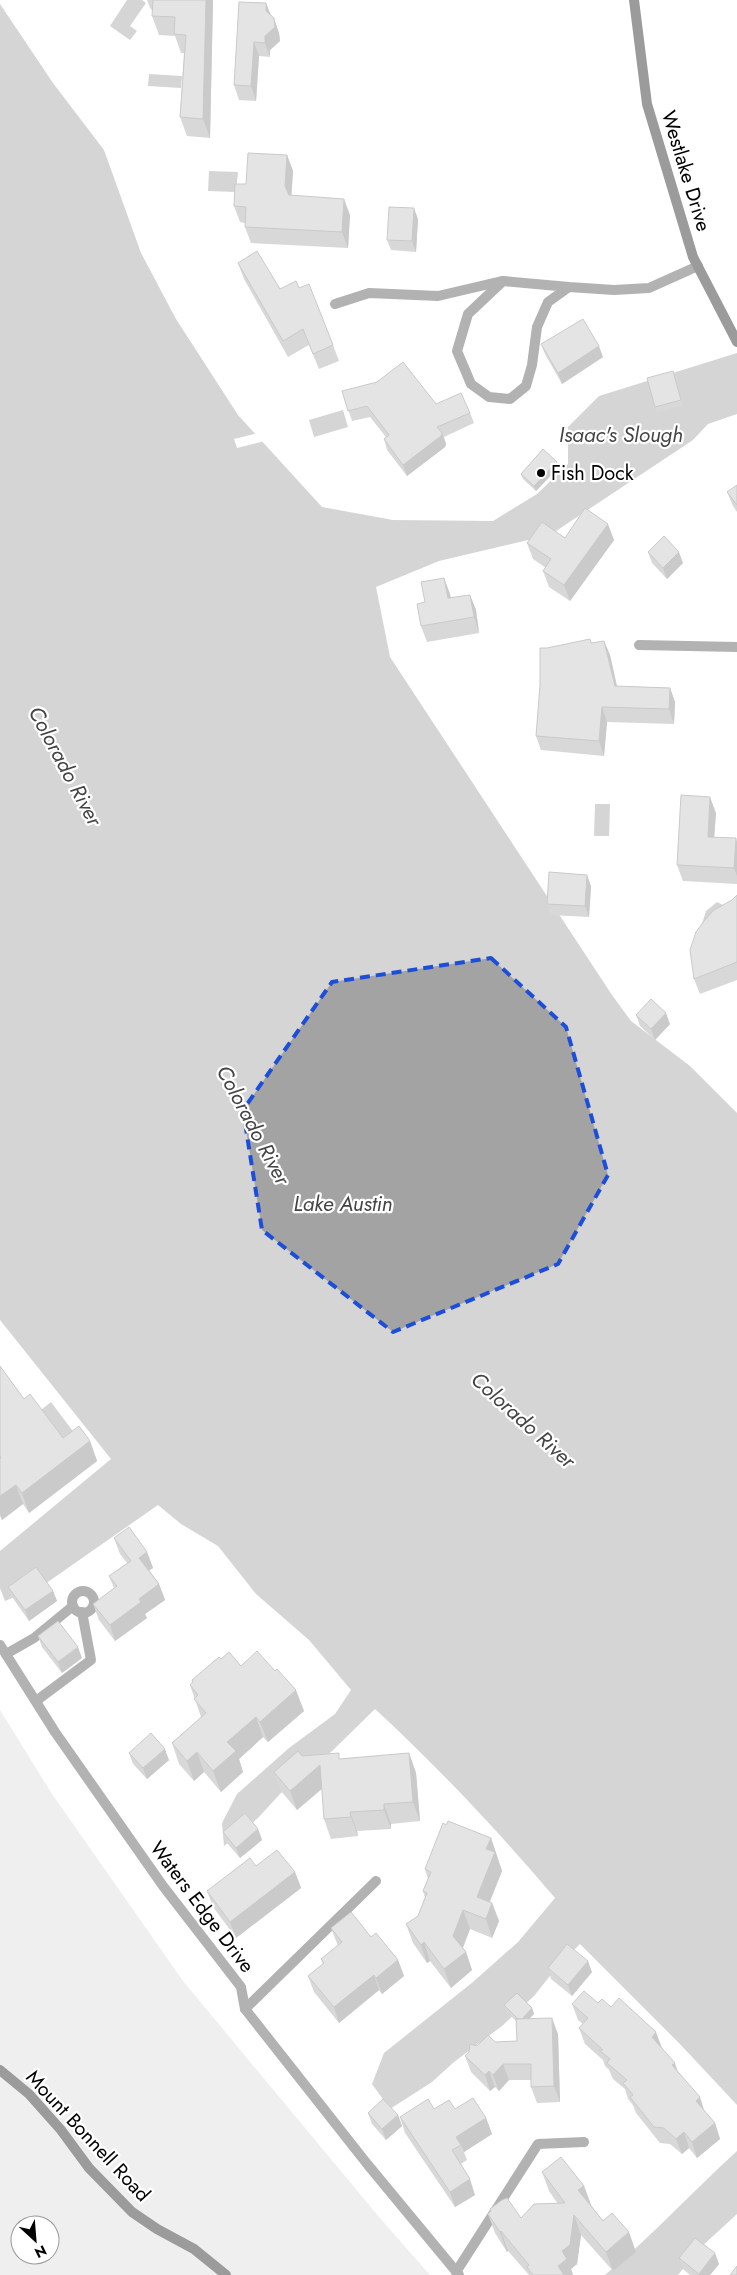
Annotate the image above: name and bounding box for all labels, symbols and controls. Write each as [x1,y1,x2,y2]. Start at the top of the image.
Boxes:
street label: Westlake Drive [654,107,718,235]
water label: Isaac's Slough [559,420,683,450]
place label: Fish Dock [551,459,634,488]
marker: Fish Dock [535,467,547,479]
water label: Colorado River [21,701,110,832]
water label: Colorado River [209,1060,298,1191]
water label: Lake Austin [293,1189,393,1219]
water label: Colorado River [464,1365,583,1476]
street label: Waters Edge Drive [143,1835,261,1979]
street label: Mount Bonnell Road [19,2064,157,2208]
north arrow [10,2215,60,2265]
text: N [31,2240,50,2263]

